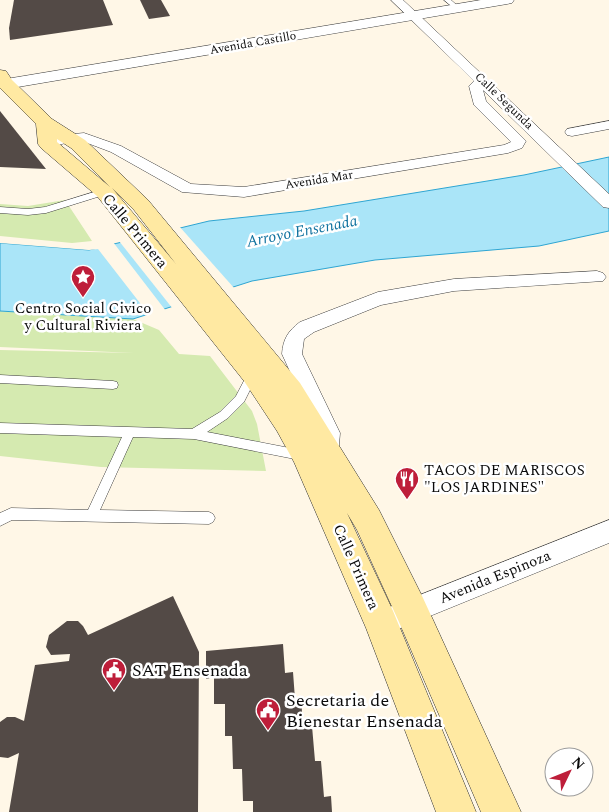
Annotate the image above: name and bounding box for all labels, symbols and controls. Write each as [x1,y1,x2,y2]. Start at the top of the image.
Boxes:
street label: Avenida Castillo [208,26,298,60]
street label: Calle Segunda [470,68,538,134]
street label: Avenida Mar [284,165,355,195]
street label: Calle Primera [97,189,174,274]
water label: Arroyo Ensenada [243,208,360,254]
place icon: Centro Social Civico y Cultural Riviera [70,264,96,298]
place label: Centro Social Civico y Cultural Riviera [15,297,151,337]
place label: TACOS DE MARISCOS "LOS JARDINES" [424,459,585,499]
restaurant icon: TACOS DE MARISCOS "LOS JARDINES" [394,466,420,500]
street label: Calle Primera [327,520,385,614]
street label: Avenida Espinoza [436,544,555,610]
public building icon: SAT Ensenada [101,657,127,691]
place label: SAT Ensenada [132,657,248,684]
place label: Secretaria de Bienestar Ensenada [286,687,443,735]
public building icon: Secretaria de Bienestar Ensenada [255,697,281,731]
north arrow [544,747,594,797]
text: N [567,752,590,775]

